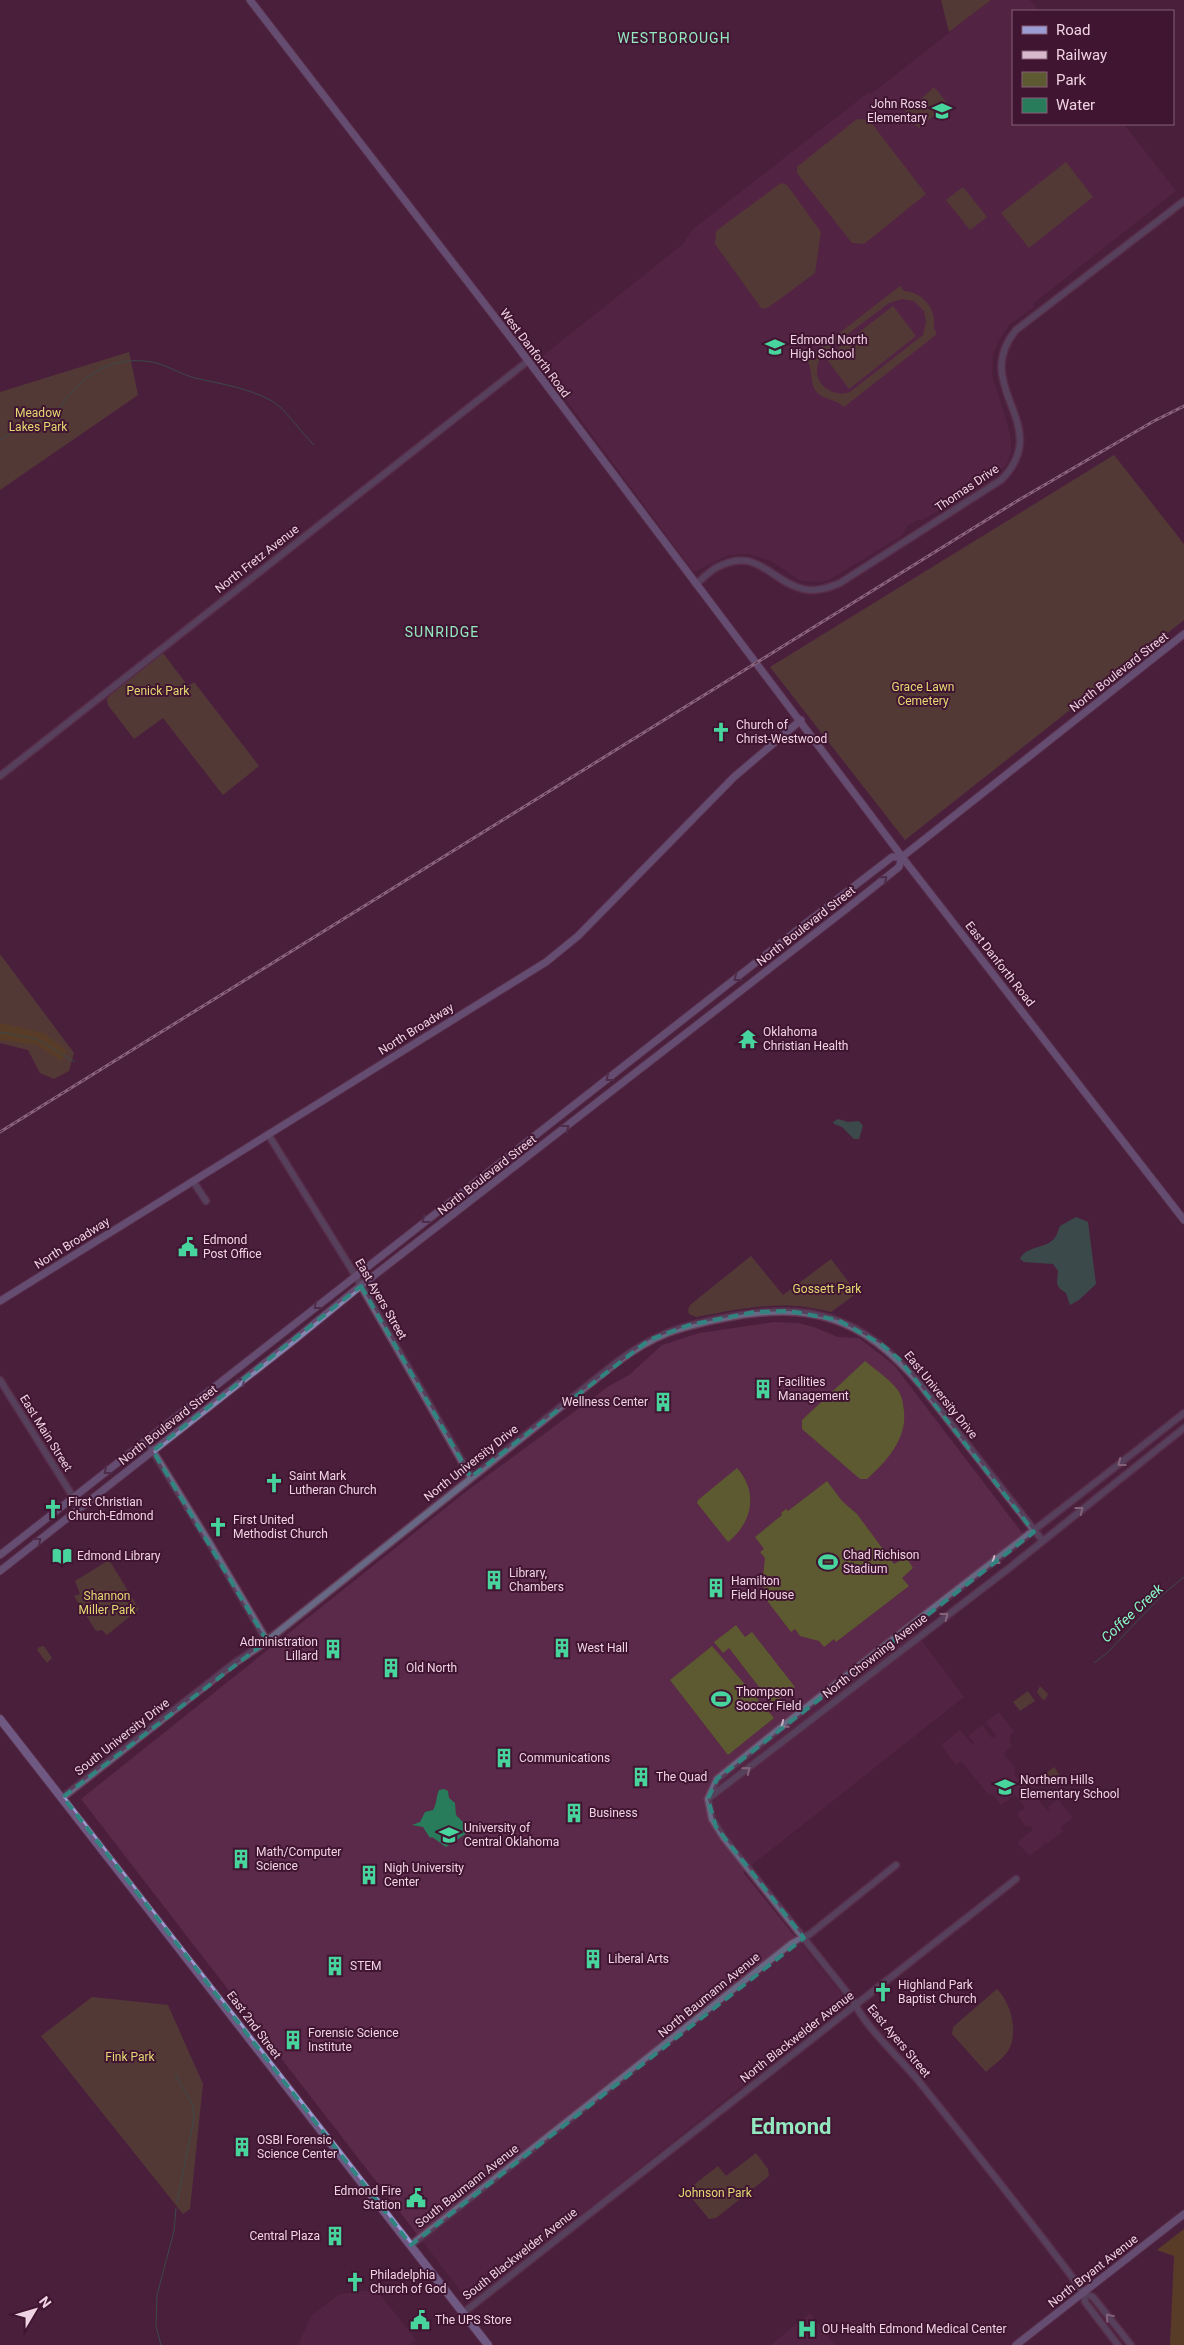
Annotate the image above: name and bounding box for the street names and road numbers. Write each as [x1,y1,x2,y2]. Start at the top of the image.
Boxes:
street label: West Danforth Road [497,306,573,400]
street label: Thomas Drive [932,462,1002,514]
street label: North Fretz Avenue [212,522,302,596]
street label: North Boulevard Street [1067,629,1171,715]
street label: North Boulevard Street [754,883,858,969]
street label: East Danforth Road [962,919,1038,1009]
street label: North Broadway [376,1000,456,1058]
street label: North Boulevard Street [435,1132,539,1218]
street label: North Broadway [32,1214,112,1272]
street label: East Ayers Street [352,1256,410,1342]
street label: East University Drive [901,1348,981,1442]
street label: North Boulevard Street [116,1382,220,1468]
street label: East Main Street [17,1392,75,1474]
street label: North University Drive [421,1422,521,1504]
street label: North Chowning Avenue [820,1611,930,1701]
street label: South University Drive [72,1696,172,1778]
street label: North Baumann Avenue [655,1950,763,2040]
street label: East 2nd Street [224,1988,284,2062]
street label: North Blackwelder Avenue [737,1988,857,2086]
street label: East Ayers Street [864,2002,934,2080]
street label: South Baumann Avenue [413,2141,521,2231]
street label: South Blackwelder Avenue [460,2205,580,2303]
street label: North Bryant Avenue [1045,2232,1141,2310]

